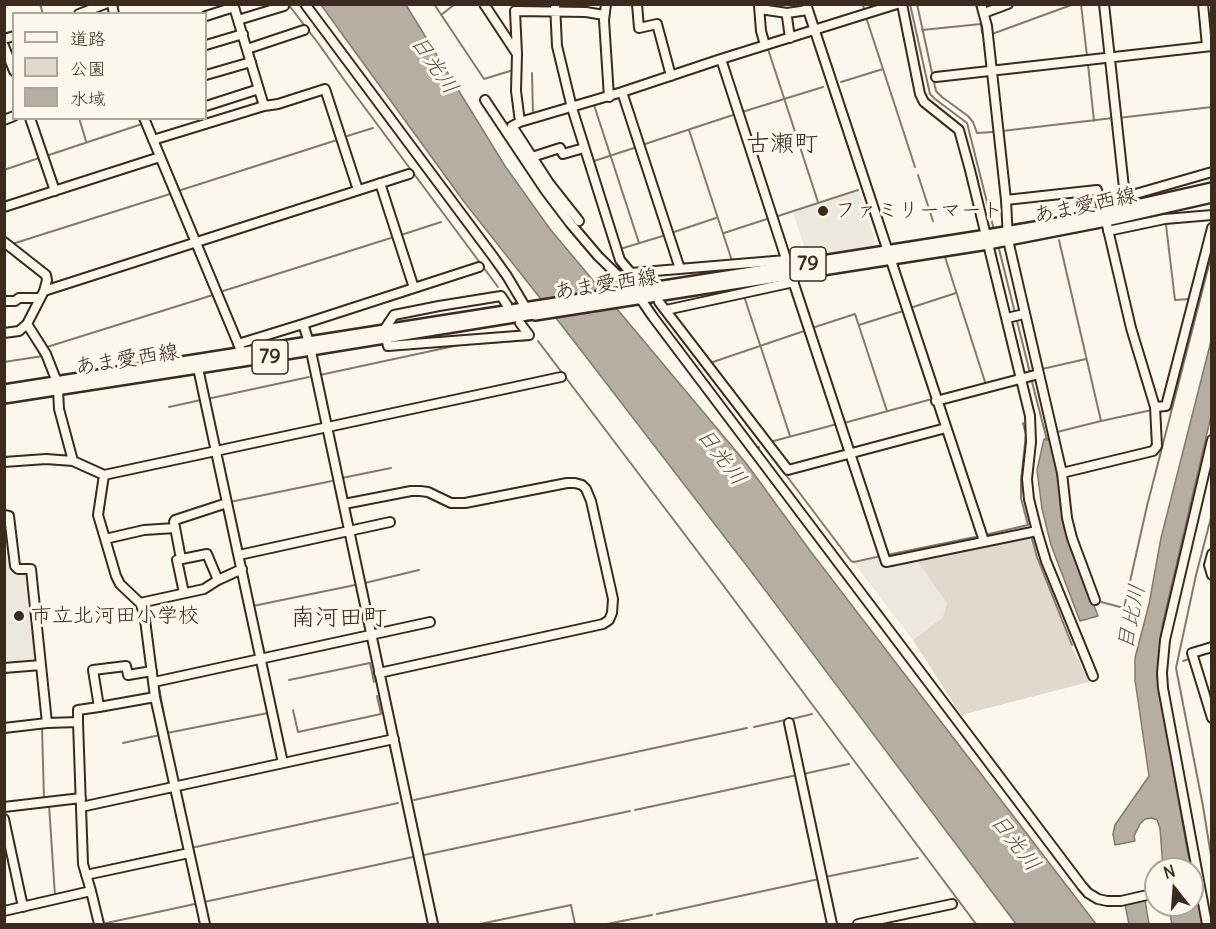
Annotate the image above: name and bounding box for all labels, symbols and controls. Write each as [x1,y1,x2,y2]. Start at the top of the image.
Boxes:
legend [12,12,207,120]
text: 道路 [70,27,106,50]
water label: 日光川 [405,30,463,100]
text: 公園 [70,57,106,80]
text: 水域 [70,87,106,110]
district label: 古瀬町 [746,130,818,158]
street label: あま愛西線 [1031,183,1139,229]
place label: ファミリーマート [835,198,1003,224]
marker: ファミリーマート [816,204,830,218]
road number: 79 [790,247,826,281]
street label: あま愛西線 [552,264,660,306]
street label: あま愛西線 [73,339,181,381]
road number: 79 [252,340,288,374]
water label: 日光川 [691,423,751,491]
water label: 目比川 [1113,582,1151,652]
place label: 市立北河田小学校 [31,603,199,629]
district label: 南河田町 [291,604,387,632]
marker: 市立北河田小学校 [12,609,26,623]
water label: 日光川 [984,809,1046,877]
north arrow [1144,857,1204,917]
text: N [1161,861,1178,883]

